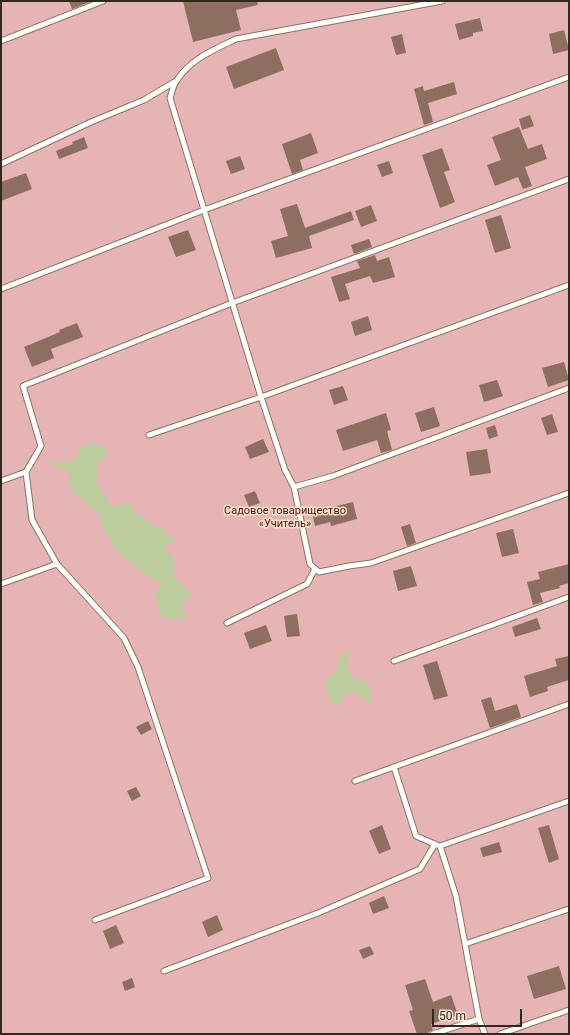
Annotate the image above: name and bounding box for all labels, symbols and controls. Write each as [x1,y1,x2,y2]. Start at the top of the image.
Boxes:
park label: Садовое товарищество «Учитель» [224,504,346,530]
scale bar [434,1001,524,1027]
text: 50 m [439,1009,466,1023]

